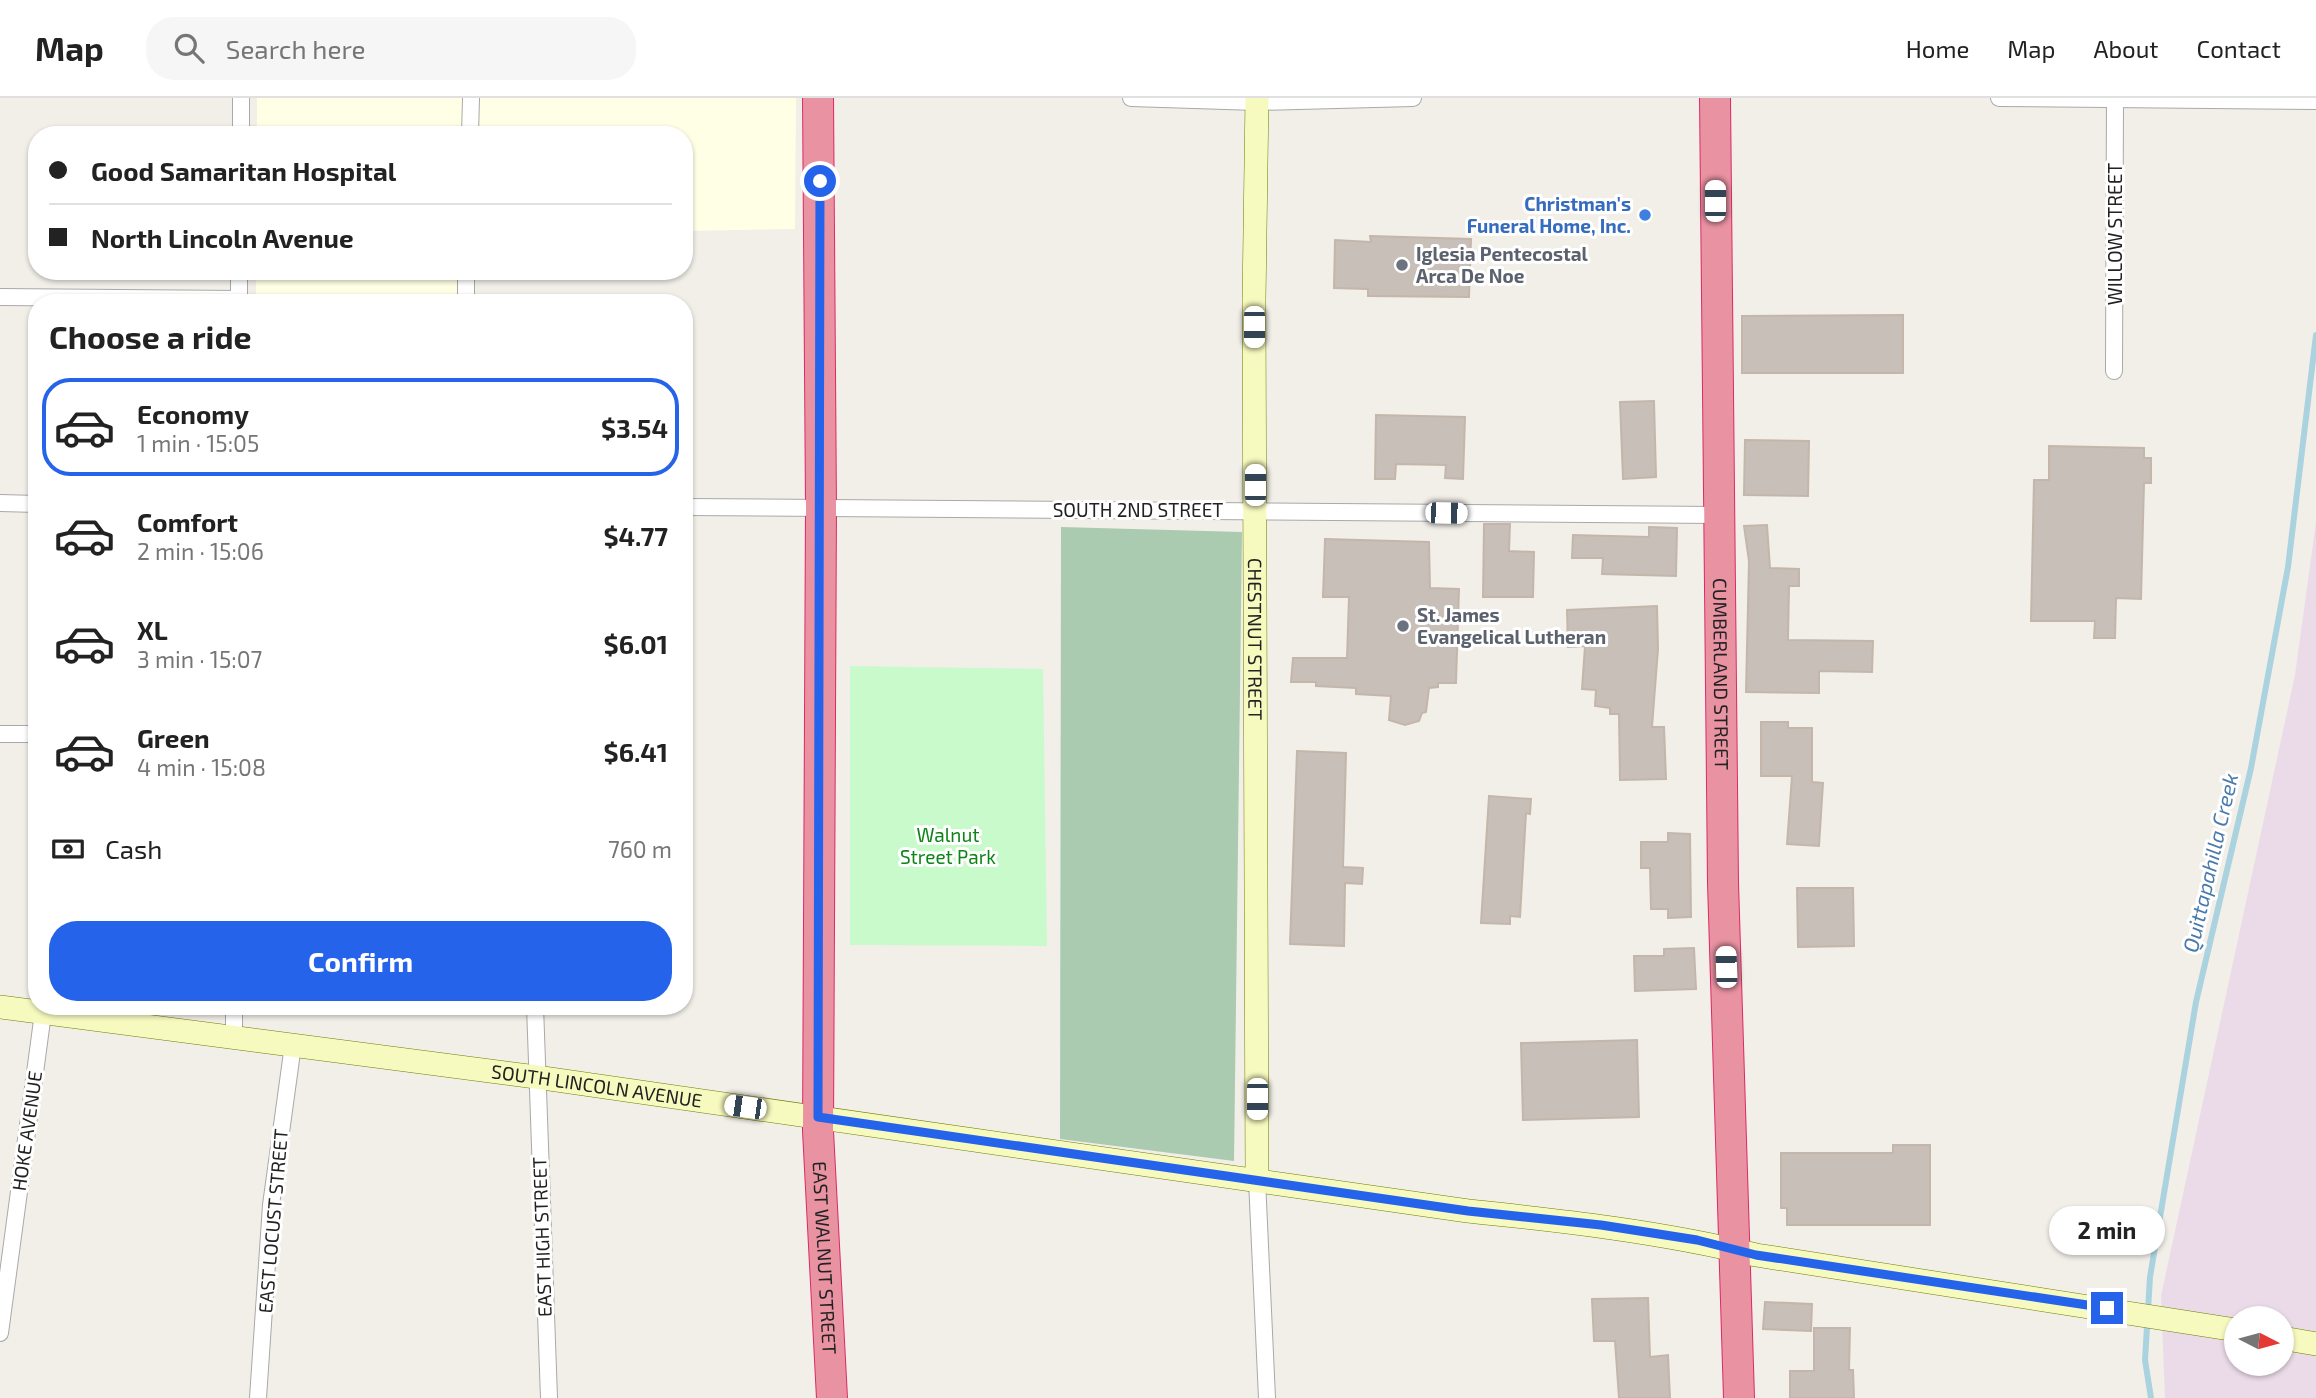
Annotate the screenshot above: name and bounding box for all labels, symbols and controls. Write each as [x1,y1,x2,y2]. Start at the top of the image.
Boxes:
search box [146,17,636,80]
text: Map [35,28,104,68]
icon: search [170,29,208,67]
text: Search here [226,33,365,64]
text: Home [1906,34,1969,63]
text: Map [2007,34,2055,63]
text: About [2093,34,2159,63]
text: Contact [2197,34,2281,63]
text: Good Samaritan Hospital [91,155,396,186]
street label: WILLOW STREET [2103,163,2126,305]
route start [804,165,836,197]
car [1705,180,1726,222]
place label: Christman's Funeral Home, Inc. [1467,192,1631,237]
marker: Christman's Funeral Home, Inc. [1637,207,1653,223]
text: North Lincoln Avenue [91,222,354,253]
place label: Iglesia Pentecostal Arca De Noe [1416,242,1589,287]
marker: Iglesia Pentecostal Arca De Noe [1394,257,1410,273]
car [1244,306,1265,348]
text: Choose a ride [49,317,252,355]
icon: car [53,396,116,459]
text: Economy [137,398,249,429]
text: $3.54 [601,412,668,443]
text: 1 min · 15:05 [137,429,259,457]
car [1245,464,1266,506]
street label: SOUTH 2ND STREET [1053,498,1223,521]
car [1425,502,1468,524]
icon: car [53,504,116,567]
text: Comfort [137,506,238,537]
text: $4.77 [603,520,668,551]
text: 2 min · 15:06 [137,537,264,565]
street label: CHESTNUT STREET [1244,558,1267,720]
street label: CUMBERLAND STREET [1709,578,1734,770]
place label: St. James Evangelical Lutheran [1417,603,1606,648]
icon: car [53,612,116,675]
text: XL [137,614,168,645]
marker: St. James Evangelical Lutheran [1395,618,1411,634]
text: $6.01 [604,628,668,659]
text: 3 min · 15:07 [137,645,262,673]
icon: car [53,720,116,783]
text: Green [137,722,210,753]
text: $6.41 [604,736,668,767]
text: 4 min · 15:08 [137,753,266,781]
water label: Quittapahilla Creek [2177,771,2243,955]
park label: Walnut Street Park [900,823,996,868]
icon: cash [49,830,87,868]
text: Cash [105,833,162,864]
text: 760 m [608,835,672,863]
button: Confirm [49,921,672,1001]
car [1715,946,1738,988]
street label: SOUTH LINCOLN AVENUE [490,1059,704,1112]
street label: HOKE AVENUE [7,1069,46,1192]
car [1247,1078,1268,1120]
car [723,1094,768,1120]
street label: EAST LOCUST STREET [253,1128,292,1314]
street label: EAST HIGH STREET [527,1157,556,1317]
street label: EAST WALNUT STREET [809,1160,842,1355]
callout: 2 min [2049,1206,2165,1256]
text: 2 min [2078,1216,2136,1244]
route end [2091,1292,2123,1324]
north arrow [2224,1306,2294,1376]
map controls [2224,1306,2294,1376]

